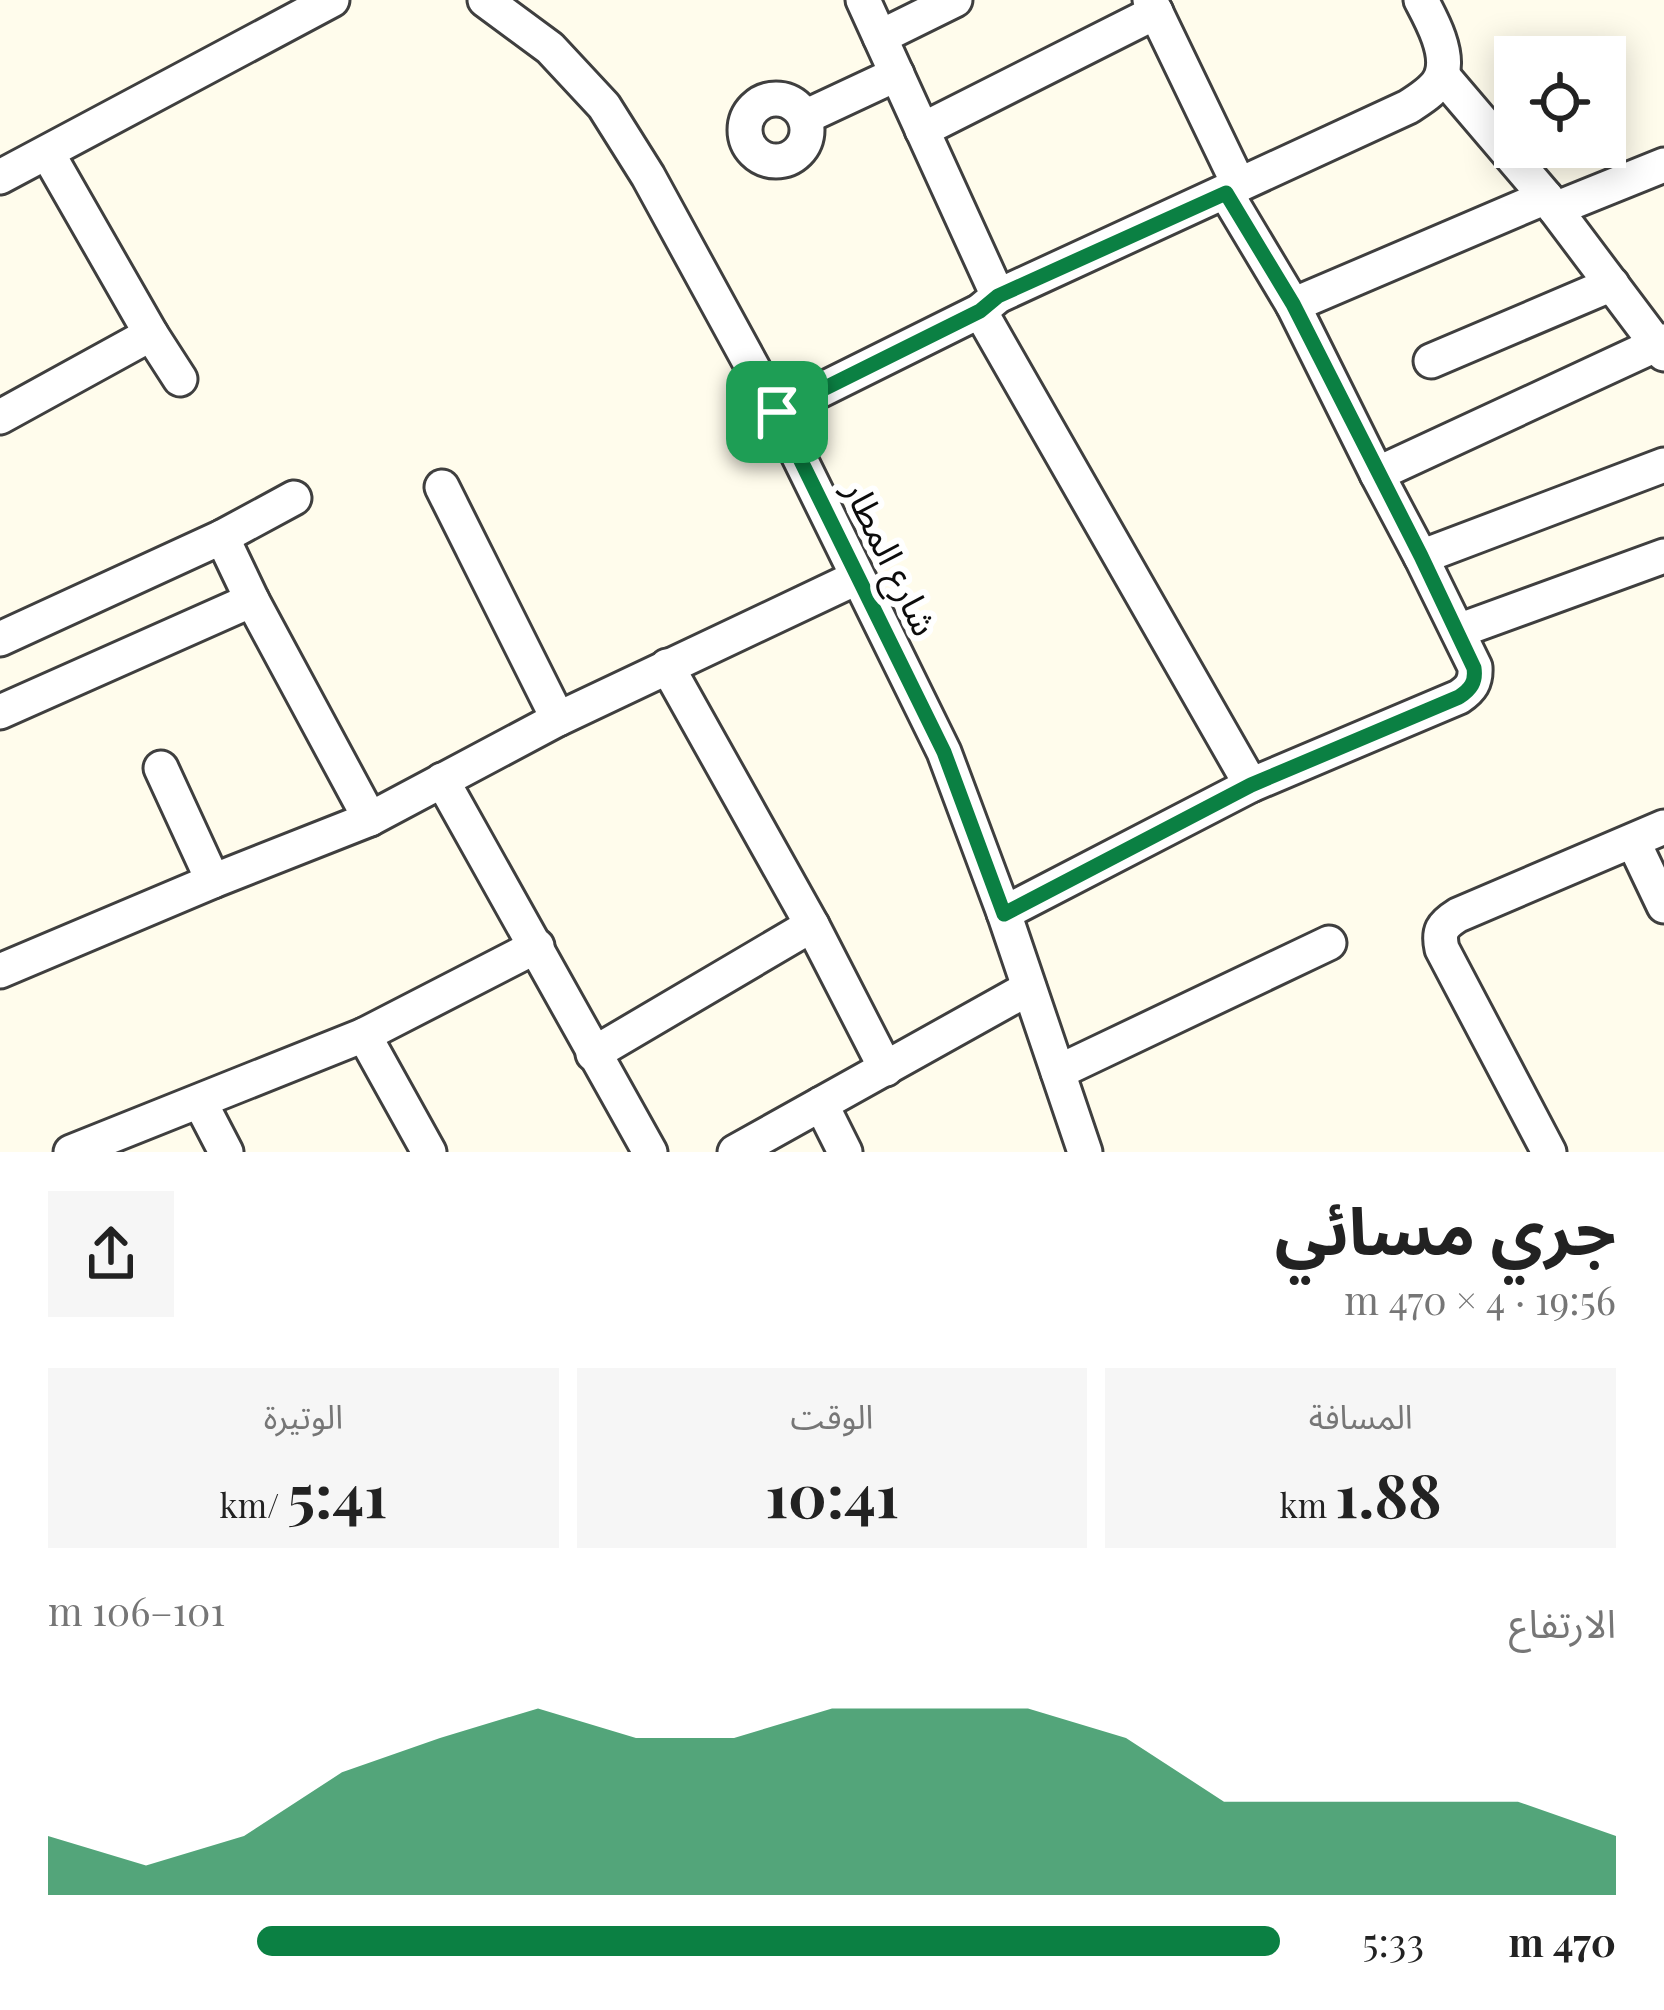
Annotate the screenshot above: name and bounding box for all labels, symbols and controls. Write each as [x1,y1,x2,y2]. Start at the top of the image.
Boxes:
map controls [1494,36,1626,168]
button: locate [1494,36,1626,168]
pin [726,361,828,463]
icon: arrive [744,379,810,445]
street label: شارع المطار [830,471,951,645]
text: جري مسائي [1275,1184,1616,1272]
button: share [48,1191,174,1317]
text: 19:56 · 4 × 470 m [1344,1273,1616,1325]
text: الوتيرة [264,1393,343,1437]
text: الوقت [791,1393,873,1437]
text: المسافة [1309,1393,1413,1437]
text: 5:41 [288,1453,387,1533]
text: 10:41 [765,1453,899,1533]
text: 1.88 [1335,1453,1442,1533]
text: /km [220,1482,288,1526]
text: km [1280,1482,1335,1526]
text: 101–106 m [48,1584,225,1636]
text: الارتفاع [1509,1596,1616,1648]
text: 5:33 [1362,1915,1424,1967]
text: 470 m [1509,1915,1616,1967]

